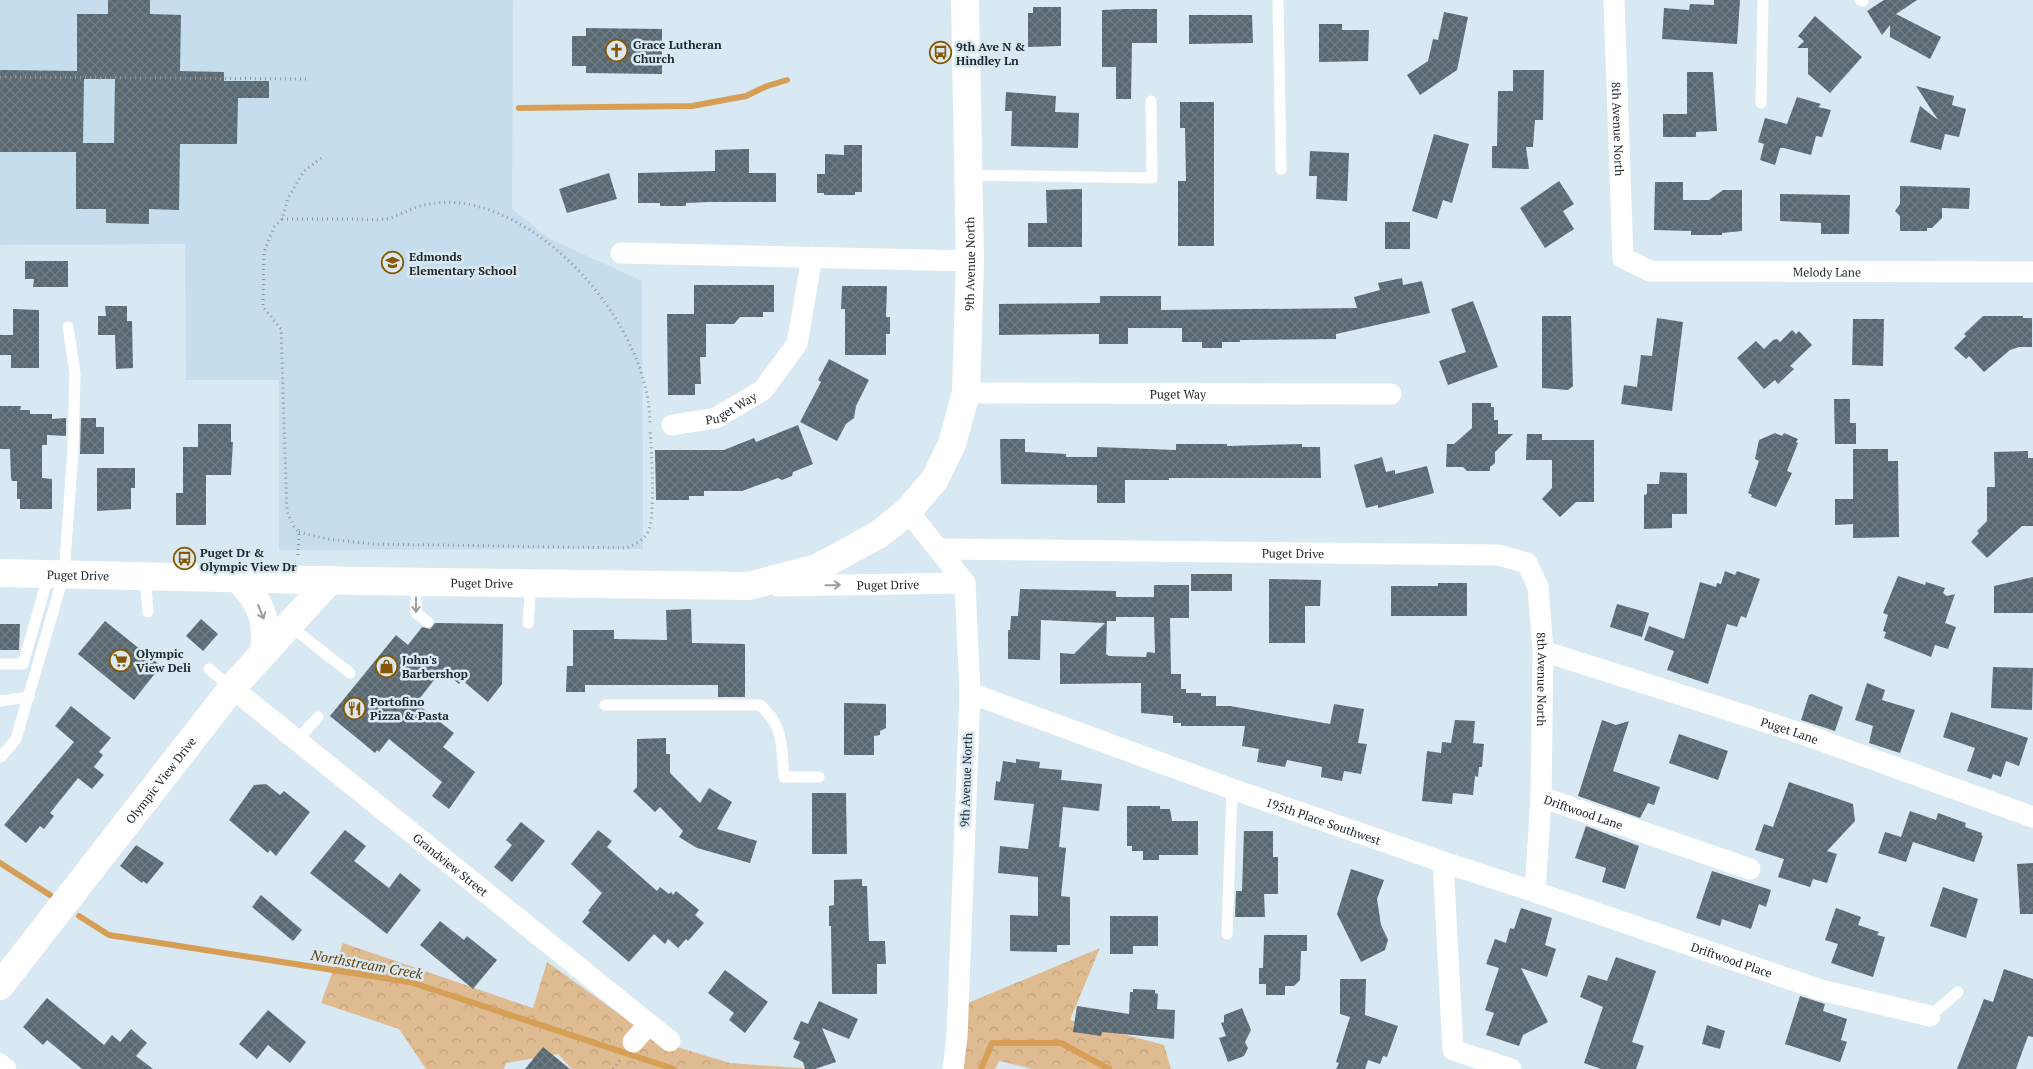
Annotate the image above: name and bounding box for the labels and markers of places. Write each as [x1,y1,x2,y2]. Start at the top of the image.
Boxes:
place label: Grace Lutheran Church [633,37,722,66]
church icon: Grace Lutheran Church [605,39,629,63]
place label: 9th Ave N & Hindley Ln [956,39,1026,68]
bus stop icon: 9th Ave N & Hindley Ln [928,41,952,65]
place label: Edmonds Elementary School [409,249,517,278]
school or university icon: Edmonds Elementary School [381,251,405,275]
place label: Puget Dr & Olympic View Dr [200,545,297,574]
bus stop icon: Puget Dr & Olympic View Dr [172,547,196,571]
place label: Olympic View Deli [136,646,191,675]
supermarket icon: Olympic View Deli [108,648,132,672]
place label: John's Barbershop [402,652,468,681]
shop icon: John's Barbershop [374,654,398,678]
place label: Portofino Pizza & Pasta [370,694,449,723]
restaurant icon: Portofino Pizza & Pasta [342,696,366,720]

